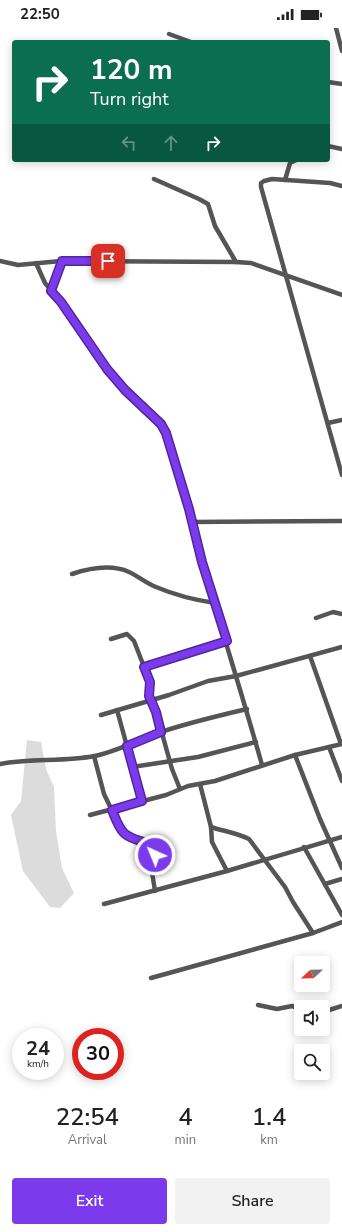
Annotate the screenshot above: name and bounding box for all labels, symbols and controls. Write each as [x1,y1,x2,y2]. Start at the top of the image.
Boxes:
text: 22:50 [20,4,60,24]
text: 120 m [90,51,173,89]
icon: right [24,56,76,108]
text: Turn right [90,87,169,111]
icon: left [118,132,140,154]
icon: ahead [160,132,182,154]
icon: right [202,132,224,154]
pin [91,244,125,278]
icon: arrive [97,250,119,272]
position arrow [134,834,176,876]
north arrow [294,956,330,992]
map controls [294,956,330,1080]
button: sound [294,1000,330,1036]
speed limit sign: 30 [72,1028,124,1080]
text: 24 [26,1035,50,1062]
button: search [294,1044,330,1080]
text: km/h [27,1057,49,1071]
text: 22:54 [56,1101,119,1133]
text: 4 [178,1101,193,1133]
text: 1.4 [252,1101,286,1133]
text: Arrival [68,1131,107,1149]
text: min [175,1131,196,1149]
text: km [260,1131,278,1149]
button: Exit [12,1178,167,1224]
button: Share [175,1178,330,1224]

